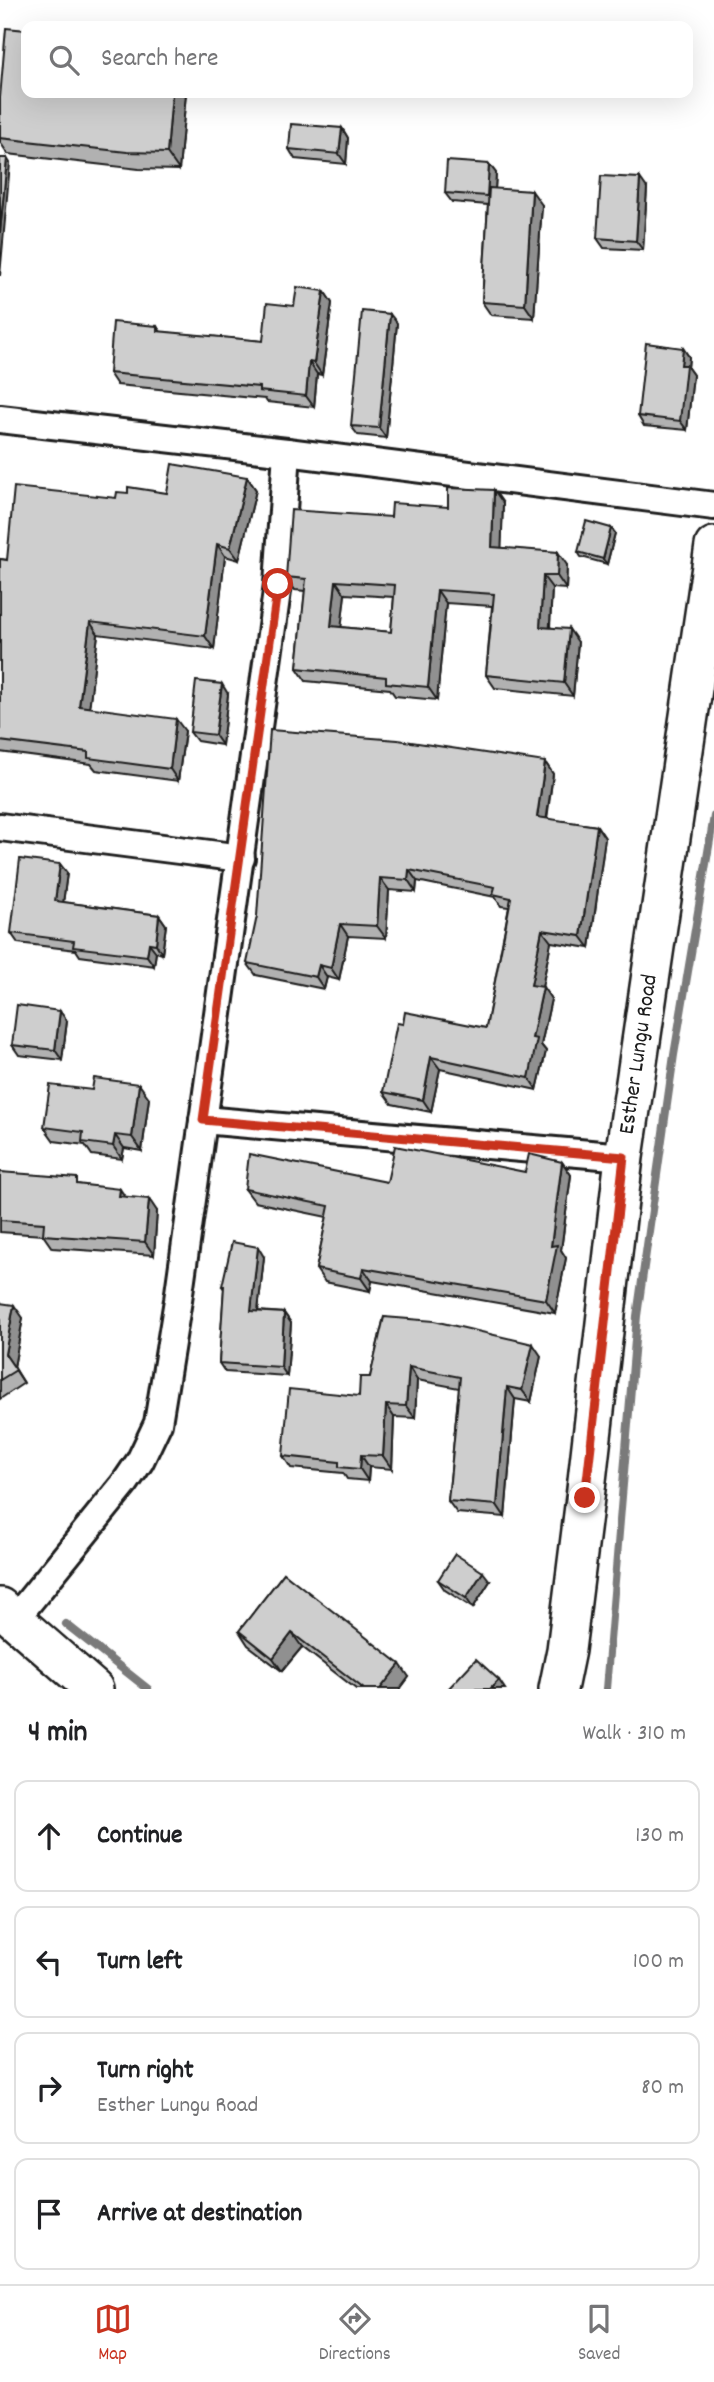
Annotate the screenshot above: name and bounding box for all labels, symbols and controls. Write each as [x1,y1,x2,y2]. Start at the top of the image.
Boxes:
search box [21,21,693,98]
icon: search [45,41,83,79]
text: Search here [101,41,219,78]
route start [262,568,293,599]
street label: Esther Lungu Road [611,972,667,1137]
route end [569,1482,600,1513]
text: 4 min [28,1713,87,1756]
text: Walk · 310 m [582,1718,686,1751]
icon: ahead [30,1817,68,1855]
text: Continue [97,1818,182,1855]
text: 130 m [635,1820,684,1853]
icon: left [30,1943,68,1981]
text: Turn left [97,1944,183,1981]
text: 100 m [633,1946,684,1979]
text: Turn right [97,2053,194,2090]
icon: right [30,2069,68,2107]
text: 80 m [641,2072,684,2105]
text: Esther Lungu Road [97,2090,258,2123]
icon: arrive [30,2195,68,2233]
text: Arrive at destination [97,2196,302,2233]
tab: Map [94,2300,132,2369]
tab: Directions [319,2300,391,2369]
tab: Saved [578,2300,620,2369]

